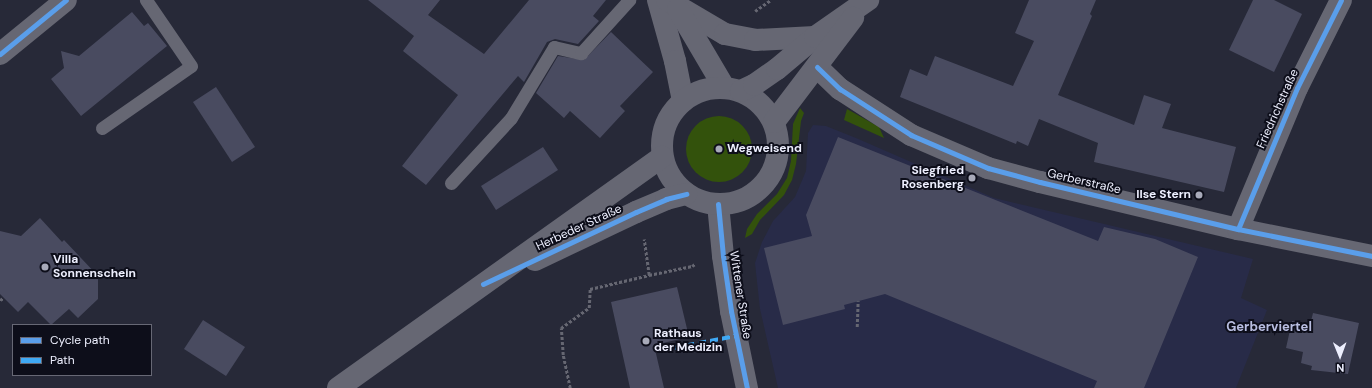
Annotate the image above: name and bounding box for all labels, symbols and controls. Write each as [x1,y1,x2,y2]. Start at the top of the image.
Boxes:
street label: Friedrichstraße [1254,67,1302,151]
place label: Wegweisend [727,142,802,156]
marker: Wegweisend [714,144,724,154]
place label: Siegfried Rosenberg [901,164,964,192]
street label: Gerberstraße [1046,167,1122,197]
marker: Siegfried Rosenberg [967,173,977,183]
place label: Ilse Stern [1136,188,1191,202]
marker: Ilse Stern [1194,190,1204,200]
street label: Herbeder Straße [534,202,624,254]
street label: Wittener Straße [726,250,754,340]
place label: Villa Sonnenschein [53,253,136,281]
marker: Villa Sonnenschein [40,262,50,272]
district label: Gerberviertel [1226,319,1312,335]
legend [12,324,152,376]
place label: Rathaus der Medizin [654,327,722,355]
text: Cycle path [50,332,110,348]
marker: Rathaus der Medizin [641,336,651,346]
north arrow [1320,336,1360,376]
text: Path [50,352,75,368]
text: N [1336,361,1344,375]

